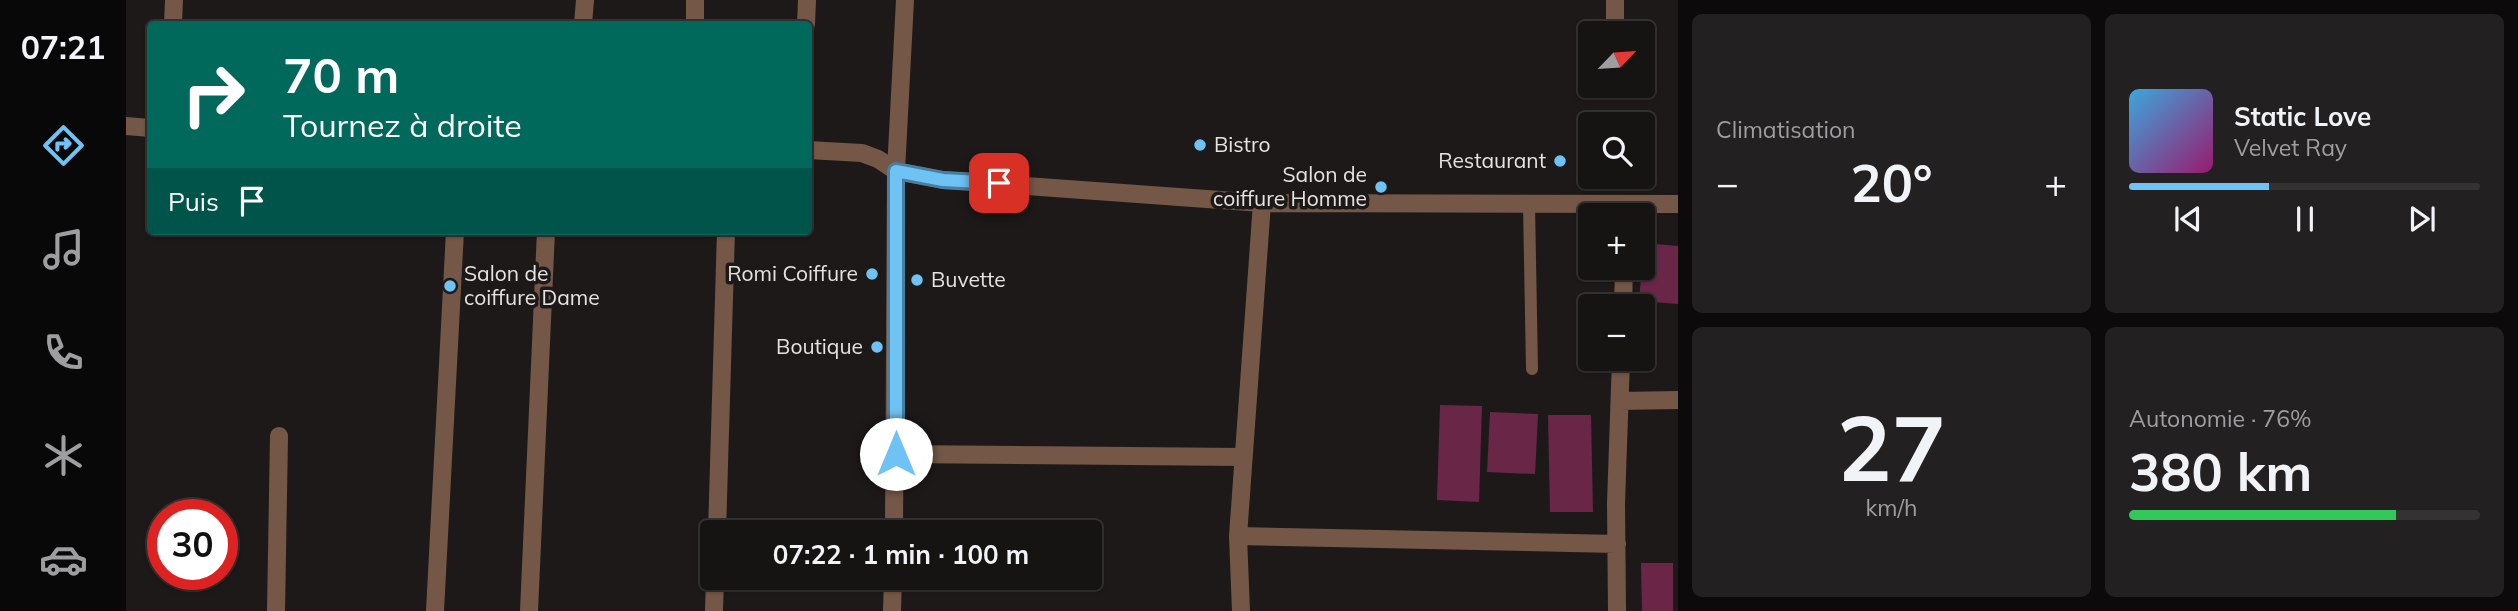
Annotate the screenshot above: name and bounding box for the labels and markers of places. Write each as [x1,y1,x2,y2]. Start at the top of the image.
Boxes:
place label: Bistro [1214,131,1270,157]
marker: Bistro [1192,137,1208,153]
place label: Restaurant [1438,147,1546,173]
pin [969,153,1029,213]
marker: Restaurant [1552,153,1568,169]
place label: Salon de coiffure Homme [1213,161,1367,211]
marker: Salon de coiffure Homme [1373,179,1389,195]
place label: Salon de coiffure Dame [464,260,600,310]
place label: Romi Coiffure [727,260,858,286]
marker: Romi Coiffure [864,266,880,282]
place label: Buvette [931,266,1006,292]
marker: Buvette [909,272,925,288]
marker: Salon de coiffure Dame [442,278,458,294]
place label: Boutique [776,333,863,359]
marker: Boutique [869,339,885,355]

